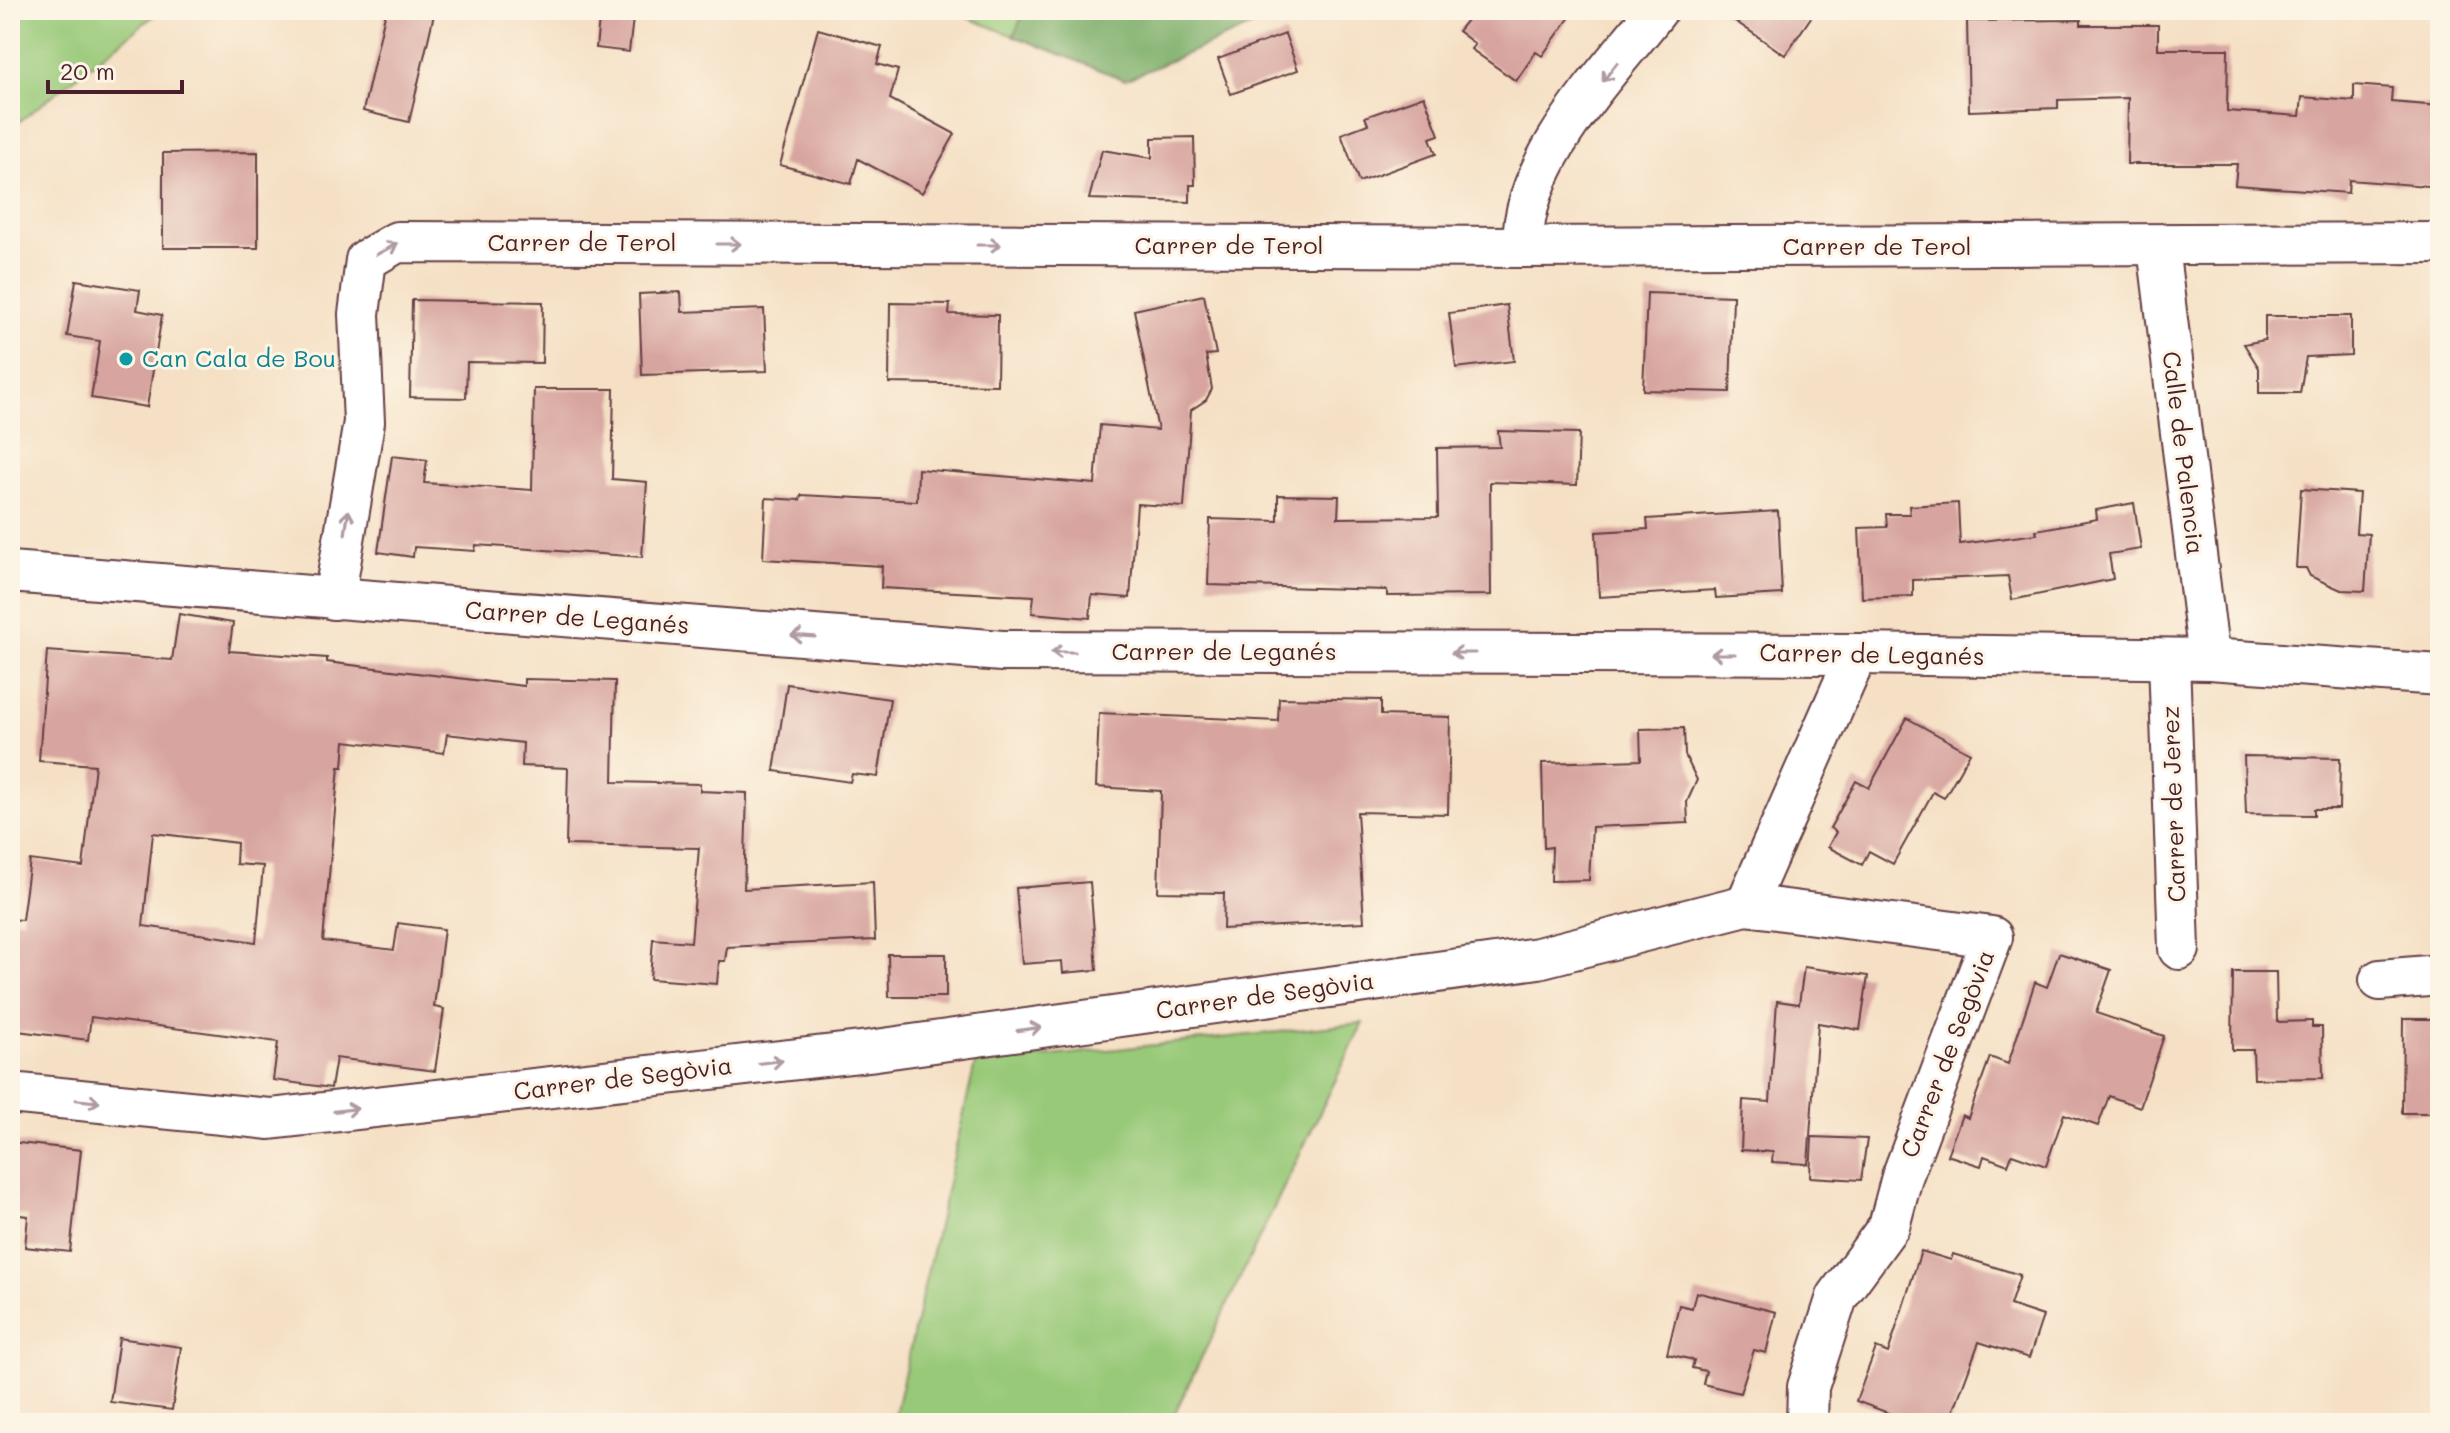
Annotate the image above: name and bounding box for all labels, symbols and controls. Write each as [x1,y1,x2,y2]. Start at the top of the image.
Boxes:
scale bar [48,44,182,94]
text: 20 m [60,55,115,86]
one-way arrow [1601,61,1618,82]
street label: Carrer de Terol [487,226,677,257]
street label: Carrer de Terol [1134,229,1324,260]
street label: Carrer de Terol [1782,230,1972,261]
one-way arrow [715,236,742,252]
one-way arrow [975,237,1002,253]
one-way arrow [374,240,398,256]
place label: Can Cala de Bou [142,342,336,373]
street label: Calle de Palencia [2157,349,2212,556]
marker: Can Cala de Bou [117,350,135,368]
one-way arrow [340,510,355,535]
street label: Carrer de Leganés [464,593,690,640]
one-way arrow [791,628,817,643]
street label: Carrer de Leganés [1111,635,1337,666]
street label: Carrer de Leganés [1759,636,1985,671]
one-way arrow [1050,644,1077,660]
one-way arrow [1450,645,1477,661]
one-way arrow [1710,646,1737,662]
street label: Carrer de Jerez [2154,705,2191,903]
street label: Carrer de Segòvia [1893,945,2000,1162]
street label: Carrer de Segòvia [1154,964,1376,1025]
one-way arrow [1015,1021,1042,1036]
street label: Carrer de Segòvia [512,1049,734,1106]
one-way arrow [758,1054,784,1069]
one-way arrow [74,1093,101,1108]
one-way arrow [332,1103,359,1118]

